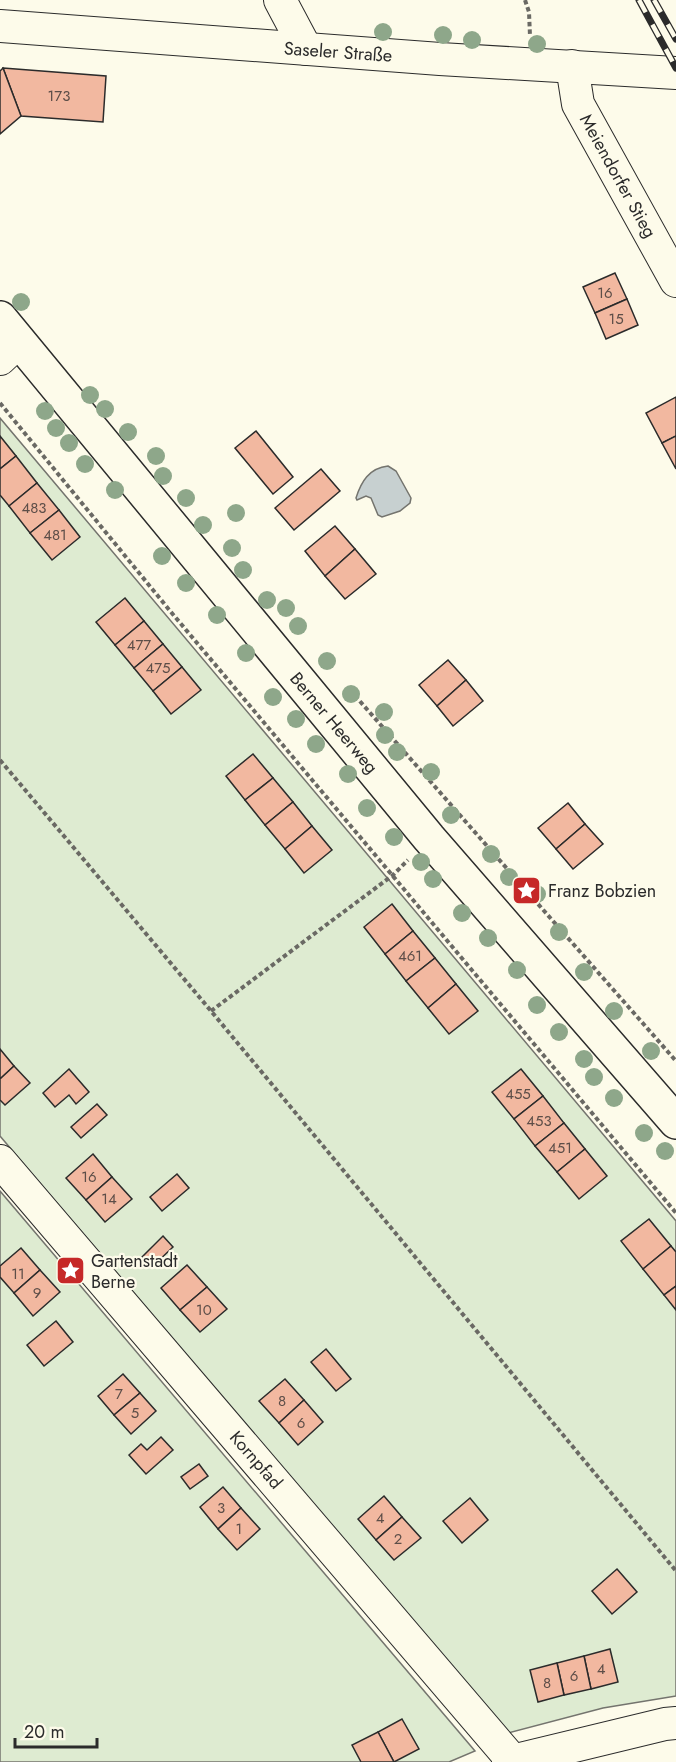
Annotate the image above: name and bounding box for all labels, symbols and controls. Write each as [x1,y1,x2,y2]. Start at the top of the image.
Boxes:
street label: Saseler Straße [283,35,393,69]
house number: 173 [48,85,70,107]
street label: Meiendorfer Stieg [573,109,663,243]
house number: 16 [597,282,613,304]
house number: 15 [608,308,624,330]
house number: 483 [21,497,47,519]
house number: 481 [43,524,67,546]
house number: 477 [127,634,151,656]
house number: 475 [145,657,171,679]
street label: Berner Heerweg [284,667,384,779]
place icon: Franz Bobzien [511,875,543,907]
place label: Franz Bobzien [548,878,656,904]
house number: 461 [398,945,422,967]
house number: 455 [505,1083,531,1105]
house number: 453 [526,1110,552,1132]
house number: 451 [548,1137,572,1159]
house number: 16 [81,1166,97,1188]
house number: 14 [101,1188,117,1210]
place label: Gartenstadt Berne [91,1248,178,1295]
place icon: Gartenstadt Berne [54,1255,86,1287]
house number: 11 [11,1263,25,1285]
house number: 9 [33,1282,41,1304]
house number: 10 [196,1299,212,1321]
house number: 7 [115,1383,123,1405]
house number: 8 [278,1390,286,1412]
house number: 5 [131,1402,139,1424]
house number: 6 [297,1412,305,1434]
street label: Kornpfad [223,1425,289,1495]
house number: 3 [217,1497,225,1519]
house number: 4 [376,1507,385,1529]
house number: 1 [236,1518,242,1540]
house number: 2 [394,1528,402,1550]
house number: 4 [597,1658,606,1680]
house number: 6 [570,1665,578,1687]
house number: 8 [543,1672,551,1694]
scale bar [15,1711,98,1749]
text: 20 m [24,1719,64,1745]

